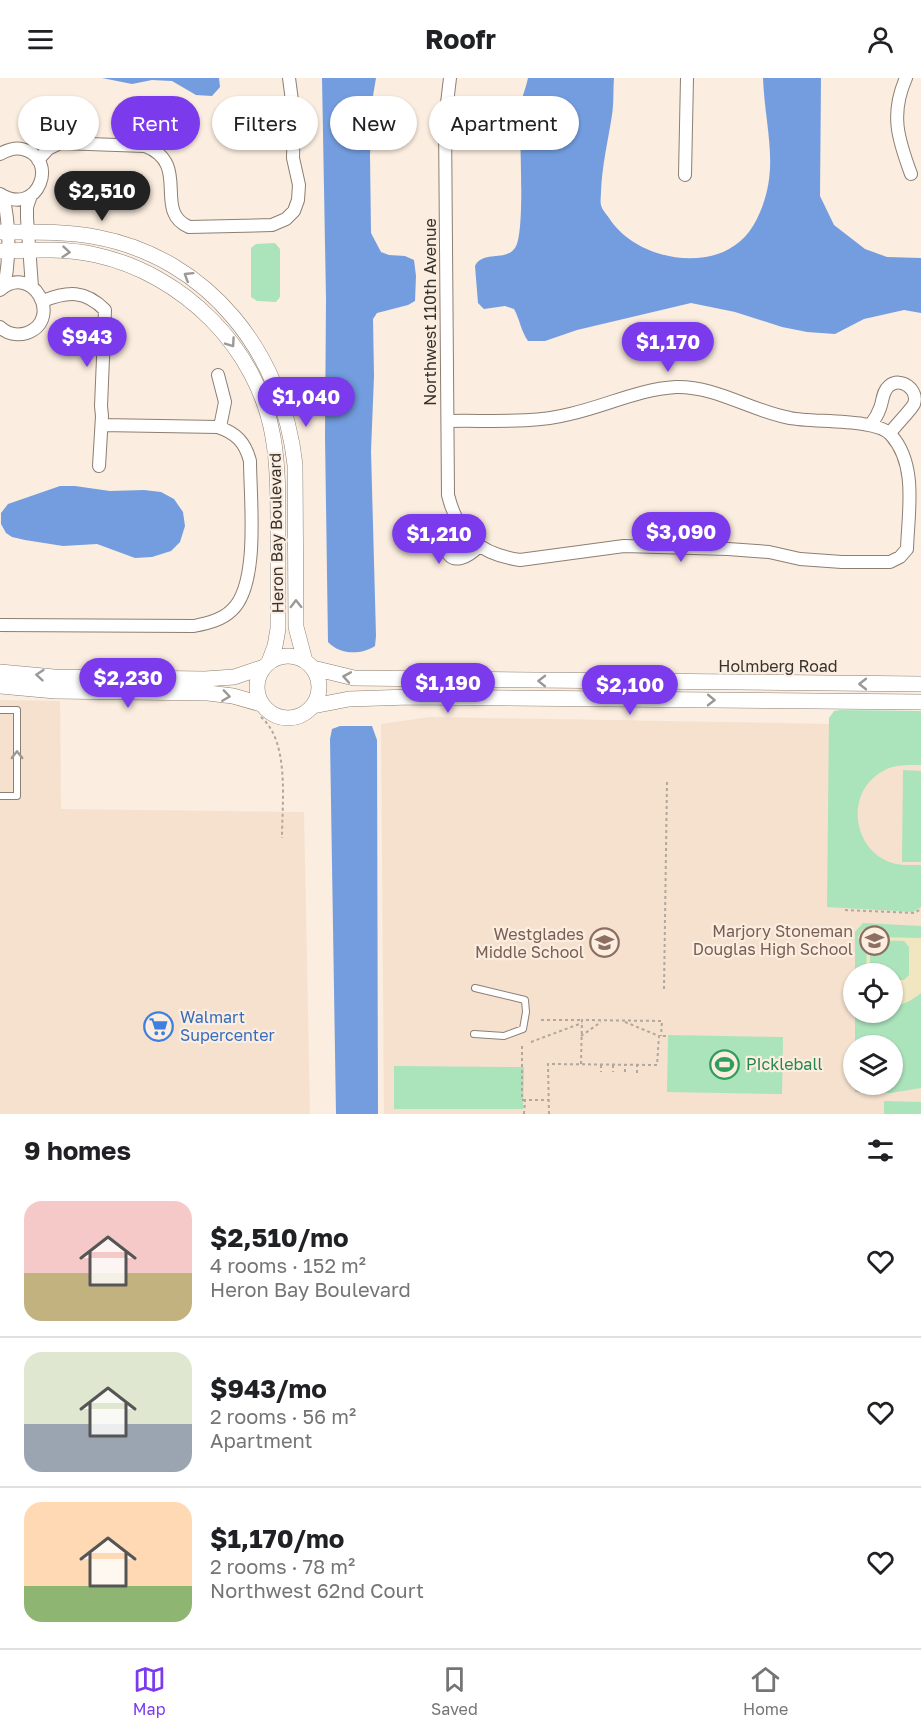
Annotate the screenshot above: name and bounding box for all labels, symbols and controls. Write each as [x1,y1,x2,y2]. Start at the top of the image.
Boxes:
icon: menu [24,23,57,56]
text: Roofr [425,23,496,55]
icon: person [864,23,897,56]
chip: Buy [18,96,99,150]
chip: Rent [111,96,200,150]
chip: Filters [212,96,318,150]
chip: New [330,96,417,150]
chip: Apartment [429,96,579,150]
pin: $2,510 [53,171,151,222]
text: $2,510 [68,178,136,202]
street label: Northwest 110th Avenue [420,218,440,406]
one-way arrow [61,245,70,258]
one-way arrow [184,272,194,284]
pin: $943 [51,317,123,368]
pin: $1,170 [619,322,717,373]
text: $943 [62,324,112,348]
text: $1,170 [636,329,700,353]
one-way arrow [224,336,235,347]
pin: $1,040 [257,377,355,428]
text: $1,040 [272,384,340,408]
street label: Heron Bay Boulevard [265,452,287,614]
pin: $3,090 [632,512,730,563]
pin: $1,210 [390,514,488,565]
text: $3,090 [646,519,716,543]
text: $1,210 [406,521,472,545]
one-way arrow [290,599,302,608]
street label: Holmberg Road [718,656,838,676]
pin: $2,230 [79,658,177,709]
pin: $1,190 [399,663,497,714]
text: $2,230 [93,665,163,689]
pin: $2,100 [581,665,679,716]
one-way arrow [35,669,44,682]
text: $1,190 [415,670,481,694]
one-way arrow [342,671,351,683]
text: $2,100 [596,672,664,696]
one-way arrow [537,675,546,687]
one-way arrow [858,678,867,690]
one-way arrow [221,689,231,701]
one-way arrow [707,694,716,707]
one-way arrow [11,751,23,760]
place label: Marjory Stoneman Douglas High School [693,921,853,959]
place label: Westglades Middle School [475,924,584,962]
school or university icon: Marjory Stoneman Douglas High School [858,924,890,956]
school or university icon: Westglades Middle School [589,927,621,959]
map controls [843,963,903,1095]
button: locate [843,963,903,1023]
place label: Walmart Supercenter [180,1007,275,1045]
supermarket icon: Walmart Supercenter [143,1010,175,1042]
button: layers [843,1035,903,1095]
sports icon: PIckleball [709,1048,741,1080]
place label: PIckleball [746,1054,823,1074]
icon: filters [864,1134,897,1167]
text: 9 homes [24,1135,131,1166]
text: $2,510/mo [210,1222,349,1253]
icon: home [72,1225,144,1297]
icon: heart [864,1245,897,1278]
text: 4 rooms · 152 m² [210,1253,366,1277]
text: Heron Bay Boulevard [210,1277,411,1301]
text: $943/mo [210,1373,327,1404]
icon: home [72,1376,144,1448]
icon: heart [864,1396,897,1429]
text: 2 rooms · 56 m² [210,1404,356,1428]
text: Apartment [210,1428,313,1452]
text: $1,170/mo [210,1523,344,1554]
icon: home [72,1526,144,1598]
icon: heart [864,1546,897,1579]
text: 2 rooms · 78 m² [210,1554,355,1578]
text: Northwest 62nd Court [210,1578,424,1602]
tab: Map [133,1663,166,1719]
tab: Saved [431,1663,478,1719]
tab: Home [743,1663,788,1719]

